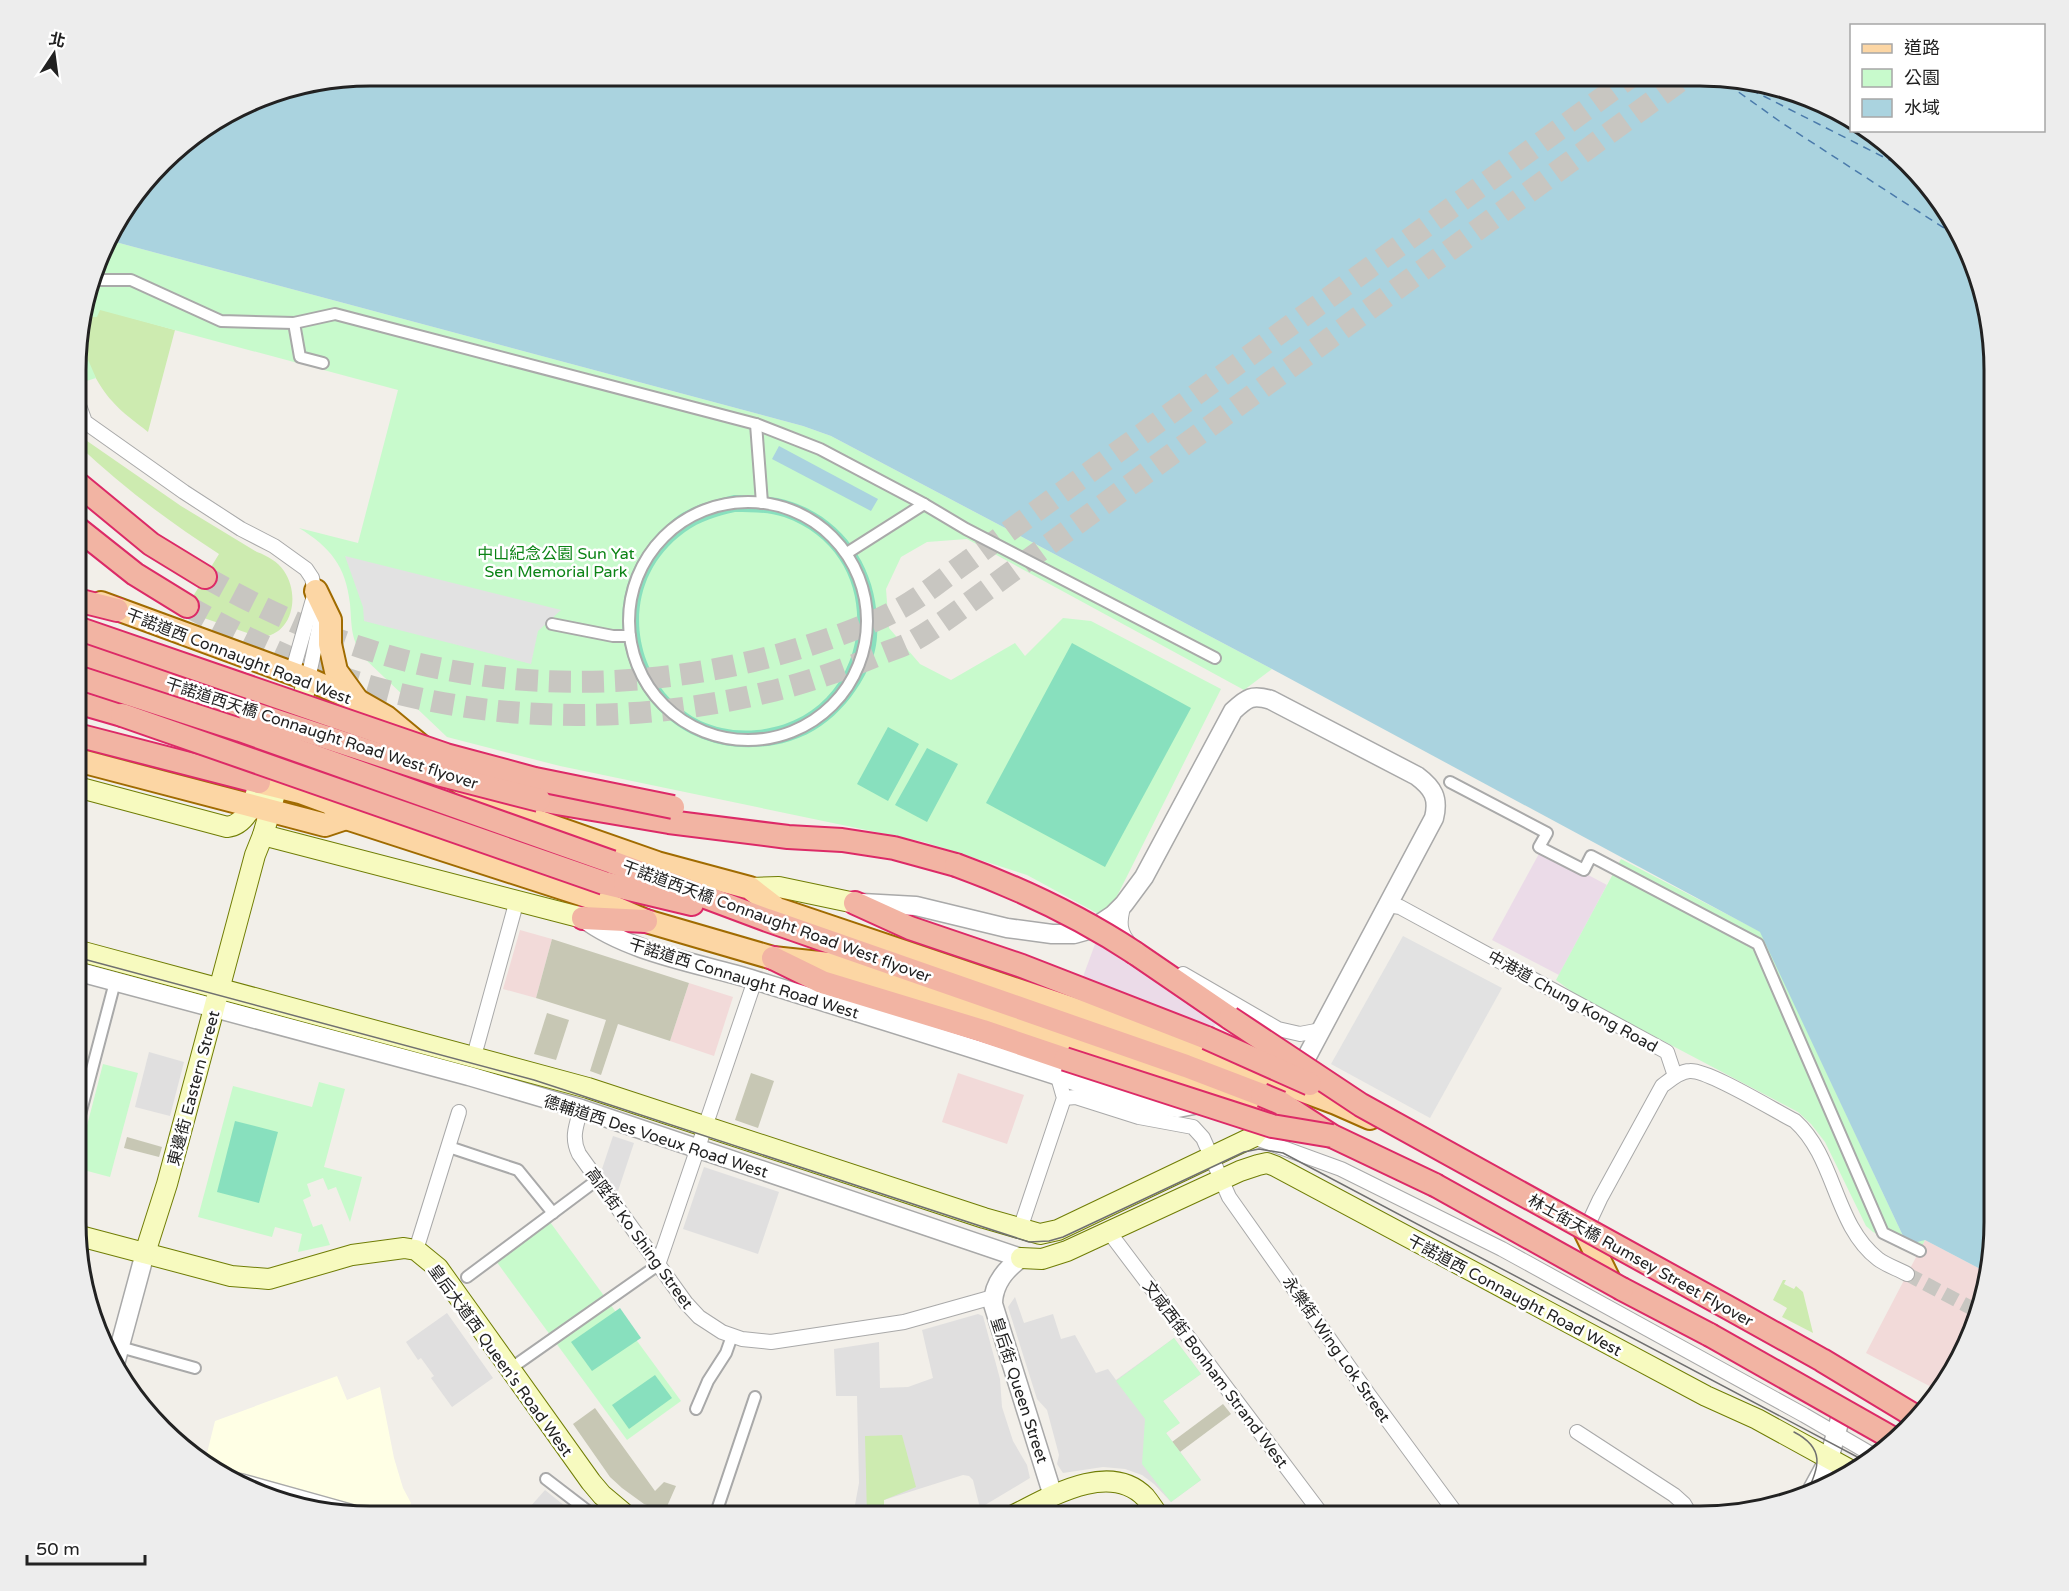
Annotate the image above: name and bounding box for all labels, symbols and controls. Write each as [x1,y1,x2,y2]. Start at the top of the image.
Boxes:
north arrow [24,24,84,84]
legend [1850,24,2045,132]
text: 北 [47,29,67,52]
text: 道路 [1904,37,1940,59]
text: 公園 [1904,67,1940,89]
text: 水域 [1904,97,1940,119]
park label: 中山紀念公園 Sun Yat Sen Memorial Park [477,544,635,582]
street label: 干諾道西 Connaught Road West [123,605,354,709]
street label: 干諾道西天橋 Connaught Road West flyover [163,674,481,794]
street label: 干諾道西天橋 Connaught Road West flyover [619,857,935,988]
street label: 干諾道西 Connaught Road West [626,934,861,1024]
street label: 中港道 Chung Kong Road [1484,947,1661,1057]
street label: 東邊街 Eastern Street [164,1009,224,1168]
street label: 德輔道西 Des Voeux Road West [541,1091,770,1183]
street label: 高陞街 Ko Shing Street [581,1164,697,1313]
street label: 林士街天橋 Rumsey Street Flyover [1524,1190,1757,1332]
street label: 干諾道西 Connaught Road West [1404,1231,1625,1361]
street label: 皇后大道西 Queen's Road West [424,1261,577,1461]
street label: 永樂街 Wing Lok Street [1278,1273,1394,1426]
street label: 文咸西街 Bonham Strand West [1138,1277,1292,1472]
street label: 皇后街 Queen Street [986,1315,1052,1466]
scale bar [27,1528,146,1566]
text: 50 m [36,1538,80,1560]

